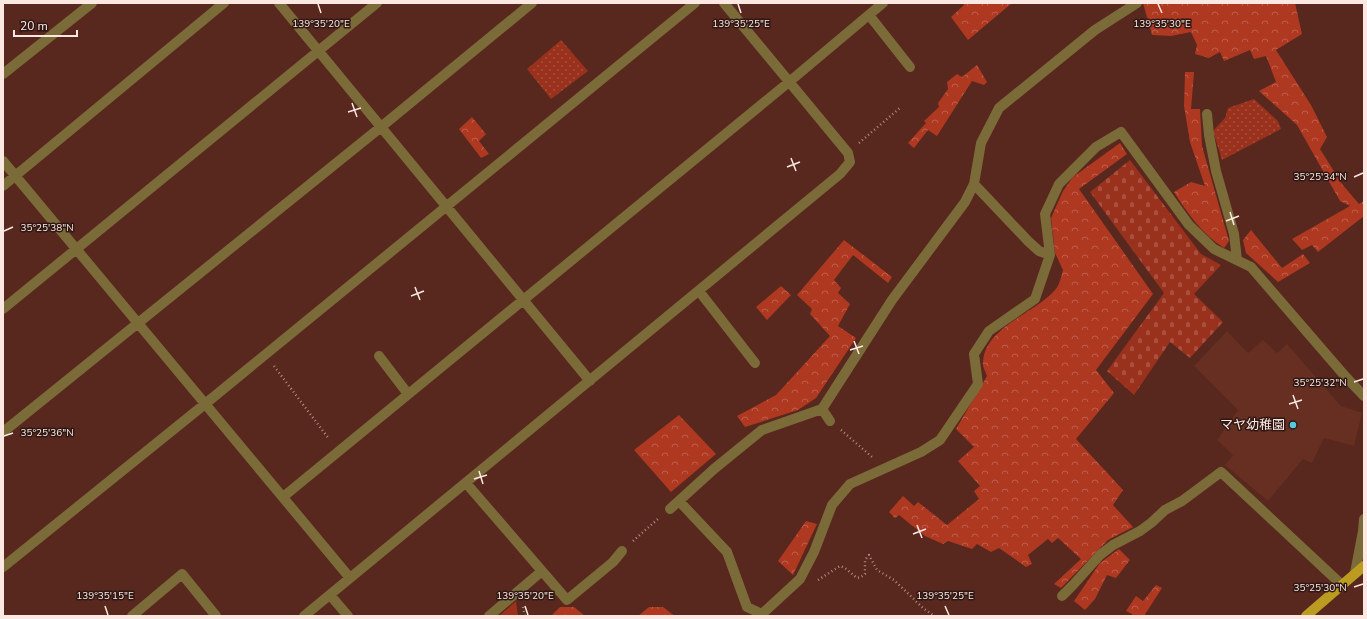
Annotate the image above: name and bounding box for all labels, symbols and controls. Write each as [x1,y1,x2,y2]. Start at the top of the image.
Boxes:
scale bar [14,12,77,38]
text: 139°35'20"E [292,17,350,31]
text: 139°35'25"E [712,17,770,31]
text: 139°35'30"E [1133,17,1191,31]
text: 20 m [20,18,48,34]
text: 35°25'34"N [1293,170,1347,184]
text: 35°25'38"N [20,221,74,235]
text: 35°25'32"N [1293,376,1347,390]
place label: マヤ幼稚園 [1220,416,1285,434]
marker: マヤ幼稚園 [1288,420,1298,430]
text: 35°25'36"N [20,426,74,440]
text: 35°25'30"N [1293,581,1347,595]
text: 139°35'15"E [76,589,134,603]
text: 139°35'20"E [496,589,554,603]
text: 139°35'25"E [916,589,974,603]

